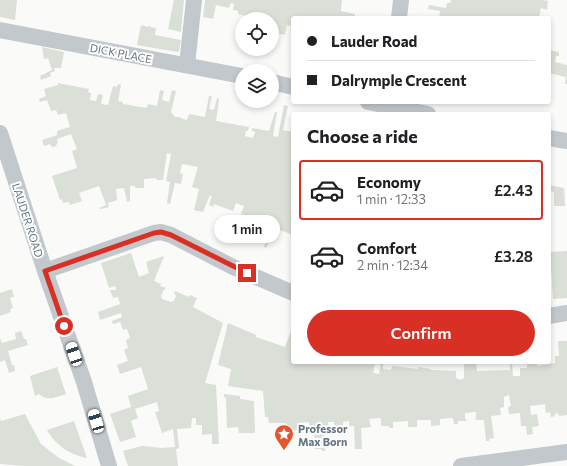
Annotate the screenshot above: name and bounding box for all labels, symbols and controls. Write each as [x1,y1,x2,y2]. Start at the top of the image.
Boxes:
map controls [235,12,279,108]
button: locate [235,12,279,56]
text: Lauder Road [331,32,417,50]
street label: DICK PLACE [89,41,153,65]
button: layers [235,64,279,108]
text: Dalrymple Crescent [331,71,467,89]
text: Choose a ride [307,125,418,147]
icon: car [309,172,345,208]
text: Economy [357,173,421,191]
street label: LAUDER ROAD [10,181,46,259]
text: £2.43 [494,181,533,199]
text: 1 min · 12:33 [357,191,426,207]
callout: 1 min [214,215,280,243]
text: 1 min [232,221,262,237]
icon: car [309,238,345,274]
text: Comfort [357,239,417,257]
text: £3.28 [494,247,533,265]
text: 2 min · 12:34 [357,257,428,273]
route end [238,264,256,282]
button: Confirm [307,310,535,356]
route start [55,317,73,335]
car [64,341,84,367]
car [87,408,105,434]
place label: Professor Max Born [298,422,348,448]
place icon: Professor Max Born [273,423,295,451]

